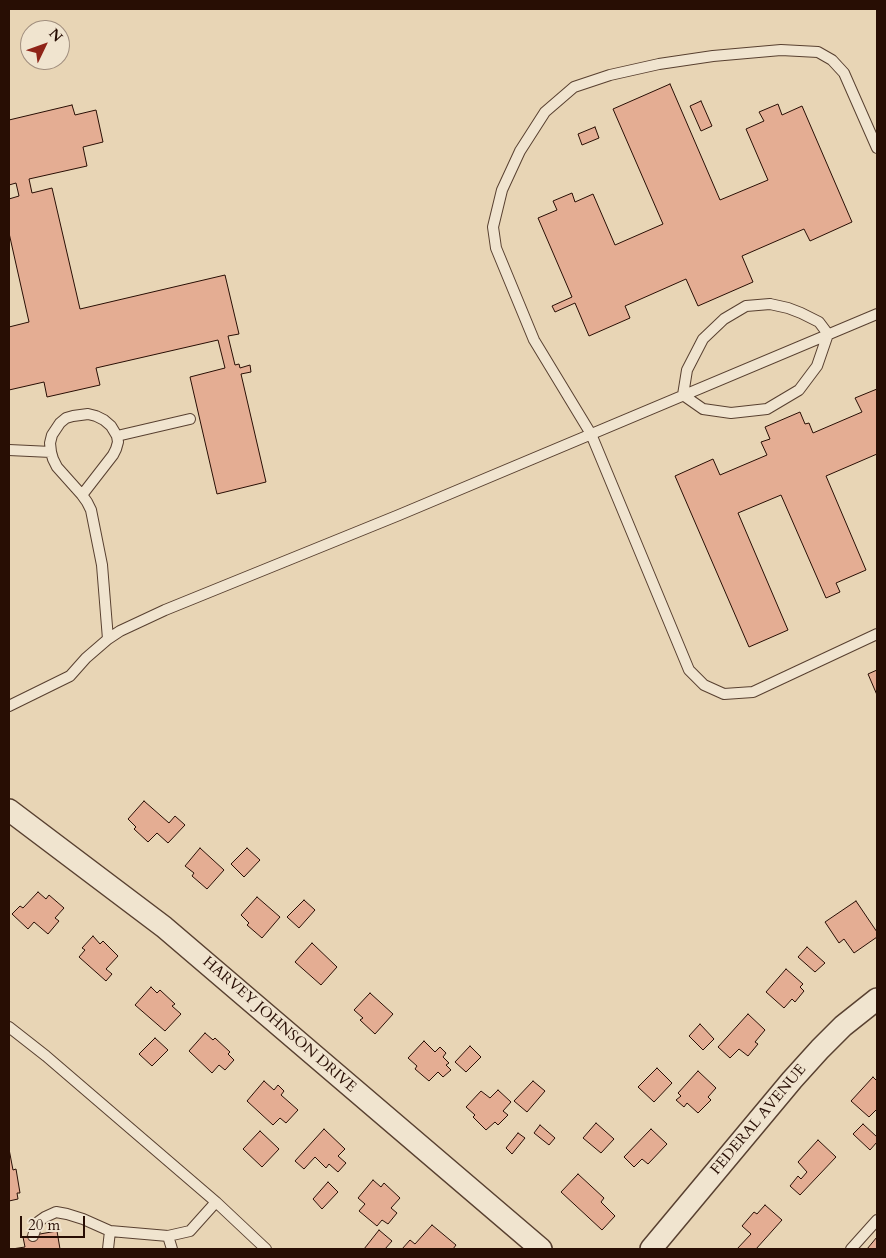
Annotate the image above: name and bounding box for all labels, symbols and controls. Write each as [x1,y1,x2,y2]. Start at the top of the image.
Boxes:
north arrow [20,20,70,70]
text: N [45,24,67,46]
street label: HARVEY JOHNSON DRIVE [198,953,360,1097]
street label: FEDERAL AVENUE [708,1061,810,1179]
scale bar [22,1206,88,1238]
text: 20 m [28,1215,60,1235]

